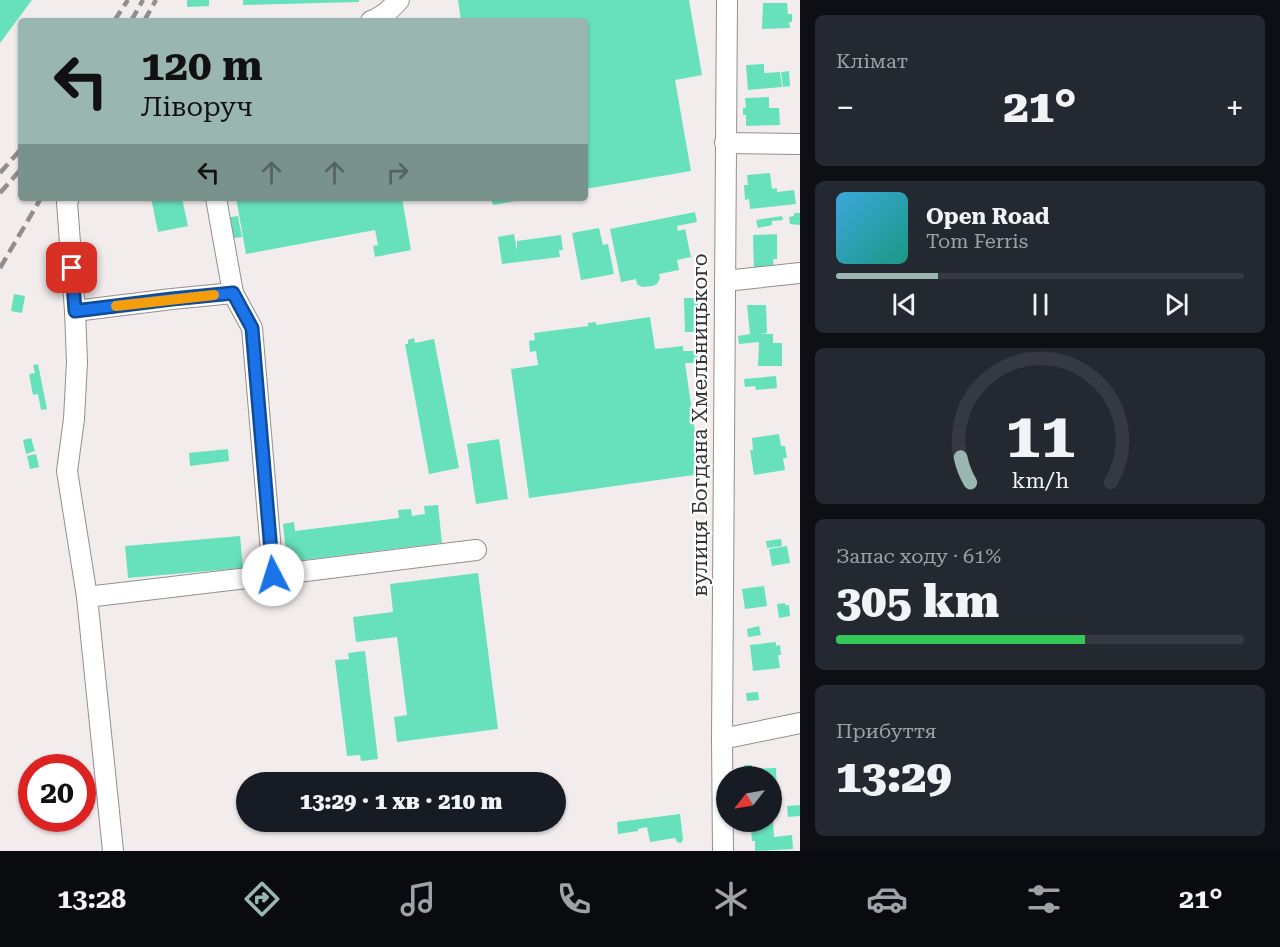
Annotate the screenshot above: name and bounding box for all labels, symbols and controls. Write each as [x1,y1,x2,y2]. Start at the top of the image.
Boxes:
text: 120 m [141,41,263,90]
icon: left [42,42,120,120]
text: Клімат [836,49,908,73]
text: 21° [1004,80,1077,133]
text: − [836,88,854,127]
text: + [1226,88,1244,127]
text: Ліворуч [141,91,253,123]
icon: left [192,156,225,189]
icon: ahead [255,156,288,189]
icon: ahead [318,156,351,189]
icon: right [381,156,414,189]
text: Open Road [926,204,1049,229]
text: Tom Ferris [926,229,1028,253]
pin [46,242,97,293]
icon: arrive [55,251,88,284]
street label: вулиця Богдана Хмельницького [688,253,712,597]
icon: previous [888,288,921,321]
icon: pause [1024,288,1057,321]
icon: next [1160,288,1193,321]
text: 11 [1005,399,1075,472]
text: km/h [1011,468,1069,493]
position arrow [241,543,305,607]
text: Запас ходу · 61% [836,544,1001,568]
text: 305 km [836,575,999,628]
text: Прибуття [836,719,937,743]
text: 13:29 [836,750,952,803]
speed limit sign: 20 [18,754,96,832]
north arrow [716,766,782,832]
map controls [716,766,782,832]
text: 13:29 · 1 хв · 210 m [300,789,502,814]
icon: directions [241,878,283,920]
icon: music [397,878,439,920]
icon: phone [553,878,595,920]
icon: climate [710,878,752,920]
icon: car [866,878,908,920]
icon: filters [1023,878,1065,920]
text: 13:28 [57,883,126,915]
text: 21° [1179,883,1223,915]

